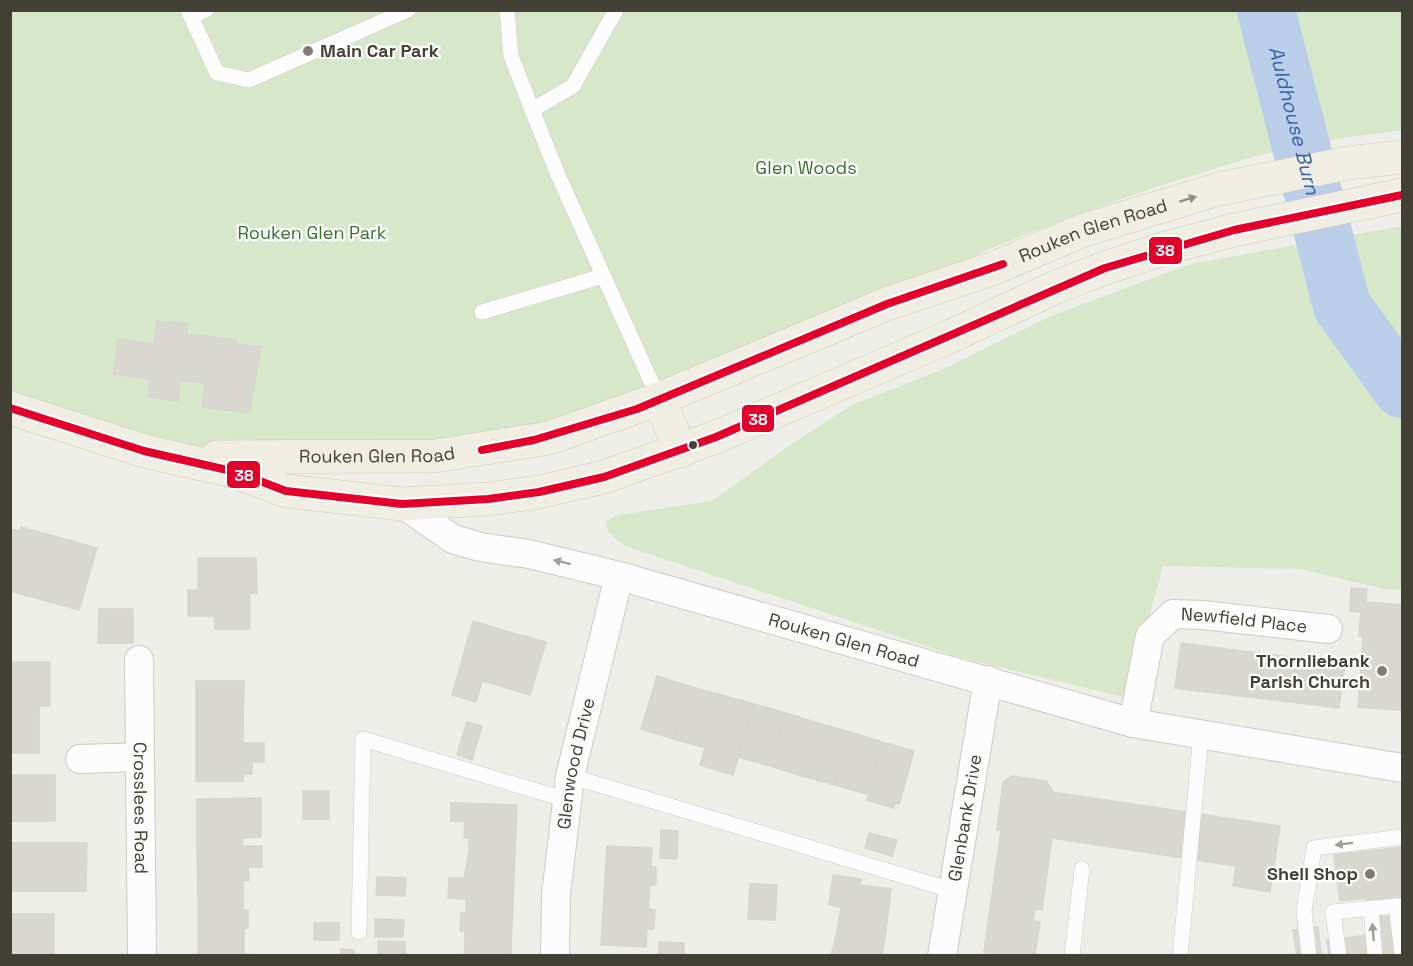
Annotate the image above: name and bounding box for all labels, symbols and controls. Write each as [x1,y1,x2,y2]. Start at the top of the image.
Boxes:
place label: Main Car Park [320,39,439,62]
water label: Auldhouse Burn [1263,43,1326,198]
marker: Main Car Park [301,44,315,58]
park label: Glen Woods [755,156,857,179]
street label: Rouken Glen Road [1015,193,1170,267]
one-way arrow [1180,194,1198,203]
park label: Rouken Glen Park [237,221,387,244]
line badge: 38 [1148,236,1183,265]
text: 38 [1155,240,1175,261]
line badge: 38 [741,404,775,433]
text: 38 [748,409,768,430]
unlabelled marker [687,439,699,451]
street label: Rouken Glen Road [299,441,456,468]
line badge: 38 [226,460,261,489]
text: 38 [234,465,254,486]
one-way arrow [553,557,571,567]
street label: Newfield Place [1181,602,1309,638]
street label: Rouken Glen Road [766,607,922,672]
place label: Thornliebank Parish Church [1250,649,1370,693]
marker: Thornliebank Parish Church [1375,664,1389,678]
street label: Glenwood Drive [552,695,600,831]
street label: Crosslees Road [129,742,153,874]
street label: Glenbank Drive [943,753,986,883]
one-way arrow [1335,840,1354,849]
place label: Shell Shop [1267,862,1358,885]
marker: Shell Shop [1363,867,1377,881]
one-way arrow [1368,923,1378,942]

